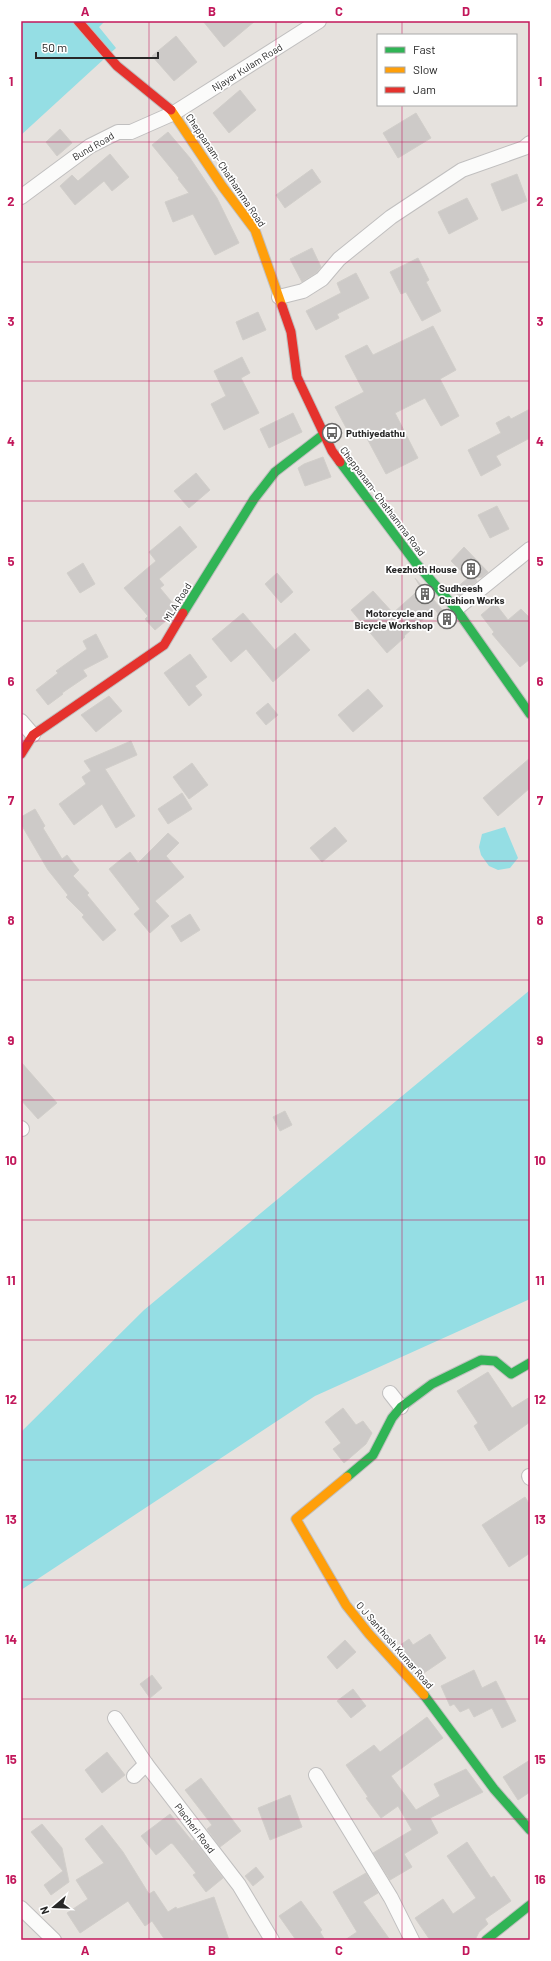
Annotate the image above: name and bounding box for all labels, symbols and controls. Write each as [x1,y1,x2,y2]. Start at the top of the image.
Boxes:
text: A [81,3,90,19]
text: B [208,3,216,19]
text: C [335,3,343,19]
text: D [462,3,470,19]
scale bar [36,34,158,60]
legend [377,34,517,106]
text: 50 m [42,40,67,54]
street label: Njayar Kulam Road [210,41,284,93]
text: Fast [413,42,436,56]
text: Slow [413,62,438,76]
text: 1 [9,73,13,89]
text: 1 [538,73,542,89]
text: Jam [413,82,436,96]
street label: Cheppanam- Chathamma Road [184,111,268,229]
street label: Bund Road [70,129,116,163]
text: 2 [7,193,15,209]
text: 2 [536,193,544,209]
text: 3 [7,313,15,329]
text: 3 [536,313,544,329]
bus stop icon: Puthiyedathu [321,422,343,444]
place label: Puthiyedathu [346,427,405,439]
text: 4 [7,433,15,449]
text: 4 [536,433,544,449]
street label: Cheppanam- Chathamma Road [338,444,428,558]
text: 5 [7,553,15,569]
text: 5 [536,553,544,569]
building icon: Keezhoth House [460,558,482,580]
place label: Keezhoth House [386,563,458,575]
street label: MLA Road [160,580,194,624]
place label: Sudheesh Cushion Works [439,582,504,606]
building icon: Sudheesh Cushion Works [414,583,436,605]
place label: Motorcycle and Bicycle Workshop [355,607,433,631]
building icon: Motorcycle and Bicycle Workshop [436,608,458,630]
text: 6 [8,673,15,689]
text: 6 [537,673,544,689]
text: 7 [8,792,15,808]
text: 7 [537,792,544,808]
text: 8 [7,912,15,928]
text: 8 [536,912,544,928]
text: 9 [8,1032,15,1048]
text: 9 [537,1032,544,1048]
text: 10 [5,1152,17,1168]
text: 10 [534,1152,546,1168]
text: 11 [6,1272,16,1288]
text: 11 [535,1272,545,1288]
text: 12 [5,1391,17,1407]
text: 12 [534,1391,546,1407]
text: 13 [5,1511,17,1527]
text: 13 [534,1511,546,1527]
street label: O J Santhosh Kumar Road [354,1599,436,1691]
text: 14 [5,1631,17,1647]
text: 14 [534,1631,546,1647]
text: 15 [5,1751,17,1767]
text: 15 [534,1751,546,1767]
street label: Placheri Road [172,1801,218,1855]
text: 16 [5,1871,17,1887]
text: 16 [534,1871,546,1887]
north arrow [34,1887,74,1927]
text: N [37,1905,51,1916]
text: A [81,1942,90,1958]
text: B [208,1942,216,1958]
text: C [335,1942,343,1958]
text: D [462,1942,470,1958]

